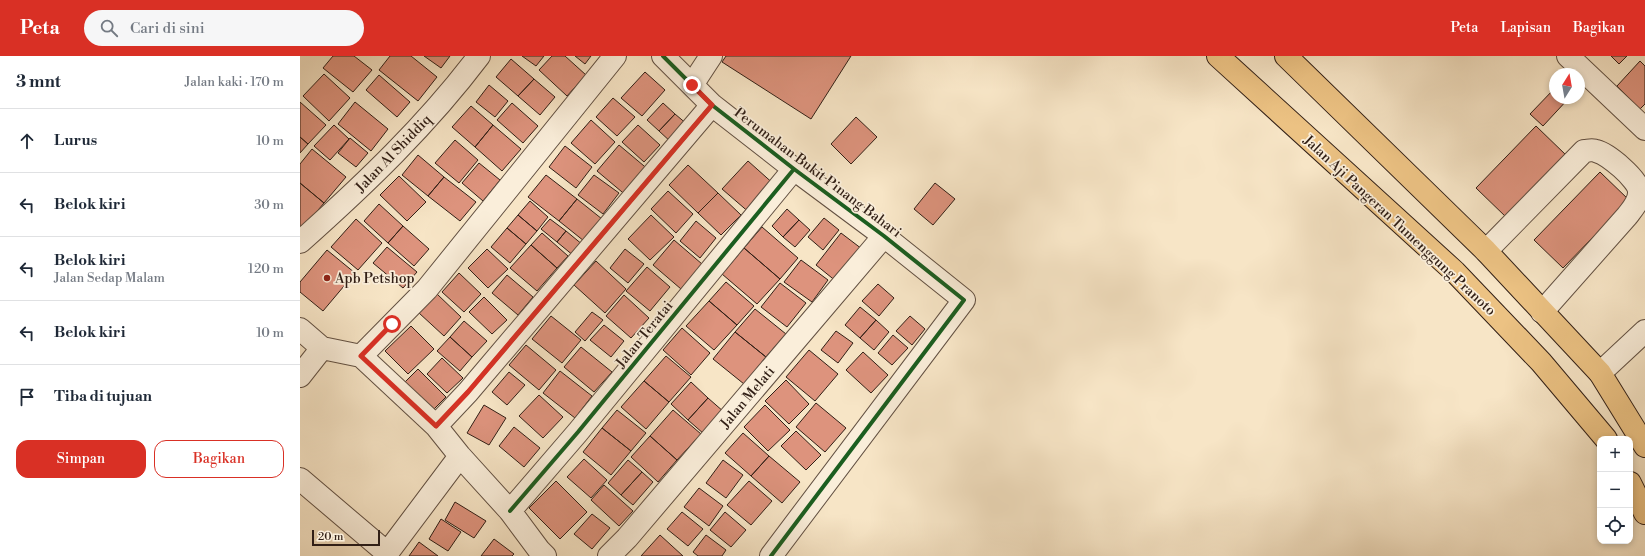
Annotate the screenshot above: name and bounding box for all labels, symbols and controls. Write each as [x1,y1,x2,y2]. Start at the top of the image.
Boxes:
search box [84,10,364,46]
text: Peta [20,16,60,40]
icon: search [98,17,120,39]
text: Cari di sini [130,19,205,38]
text: Peta [1450,19,1478,37]
text: Lapisan [1500,19,1551,37]
text: Bagikan [1573,19,1625,37]
north arrow [1549,68,1585,104]
text: 3 mnt [16,71,61,93]
text: Jalan kaki · 170 m [185,74,284,90]
route end [683,76,701,94]
street label: Perumahan Bukit Pinang Bahari [730,104,905,242]
street label: Jalan Al Shiddiq [351,111,436,197]
icon: ahead [16,130,38,152]
text: Lurus [54,131,97,150]
street label: Jalan Aji Pangeran Tumenggung Pranoto [1299,131,1499,320]
text: 10 m [256,133,284,149]
icon: left [16,194,38,216]
text: Belok kiri [54,195,125,214]
text: 30 m [254,197,284,213]
text: Belok kiri [54,251,125,270]
icon: left [16,258,38,280]
text: 120 m [248,261,284,277]
text: Jalan Sedap Malam [54,270,165,286]
place label: Apb Petshop [334,270,415,288]
marker: Apb Petshop [322,273,332,283]
street label: Jalan Teratai [612,297,678,373]
route start [383,315,401,333]
icon: left [16,322,38,344]
text: Belok kiri [54,323,125,342]
text: 10 m [256,325,284,341]
street label: Jalan Melati [716,363,779,433]
icon: arrive [16,386,38,408]
text: Tiba di tujuan [54,387,152,406]
map controls [1597,436,1633,544]
button: + [1597,436,1633,472]
button: Simpan [16,440,146,478]
button: Bagikan [154,440,284,478]
button: − [1597,472,1633,508]
button: locate [1597,508,1633,544]
scale bar [312,528,380,547]
text: 20 m [318,530,343,544]

